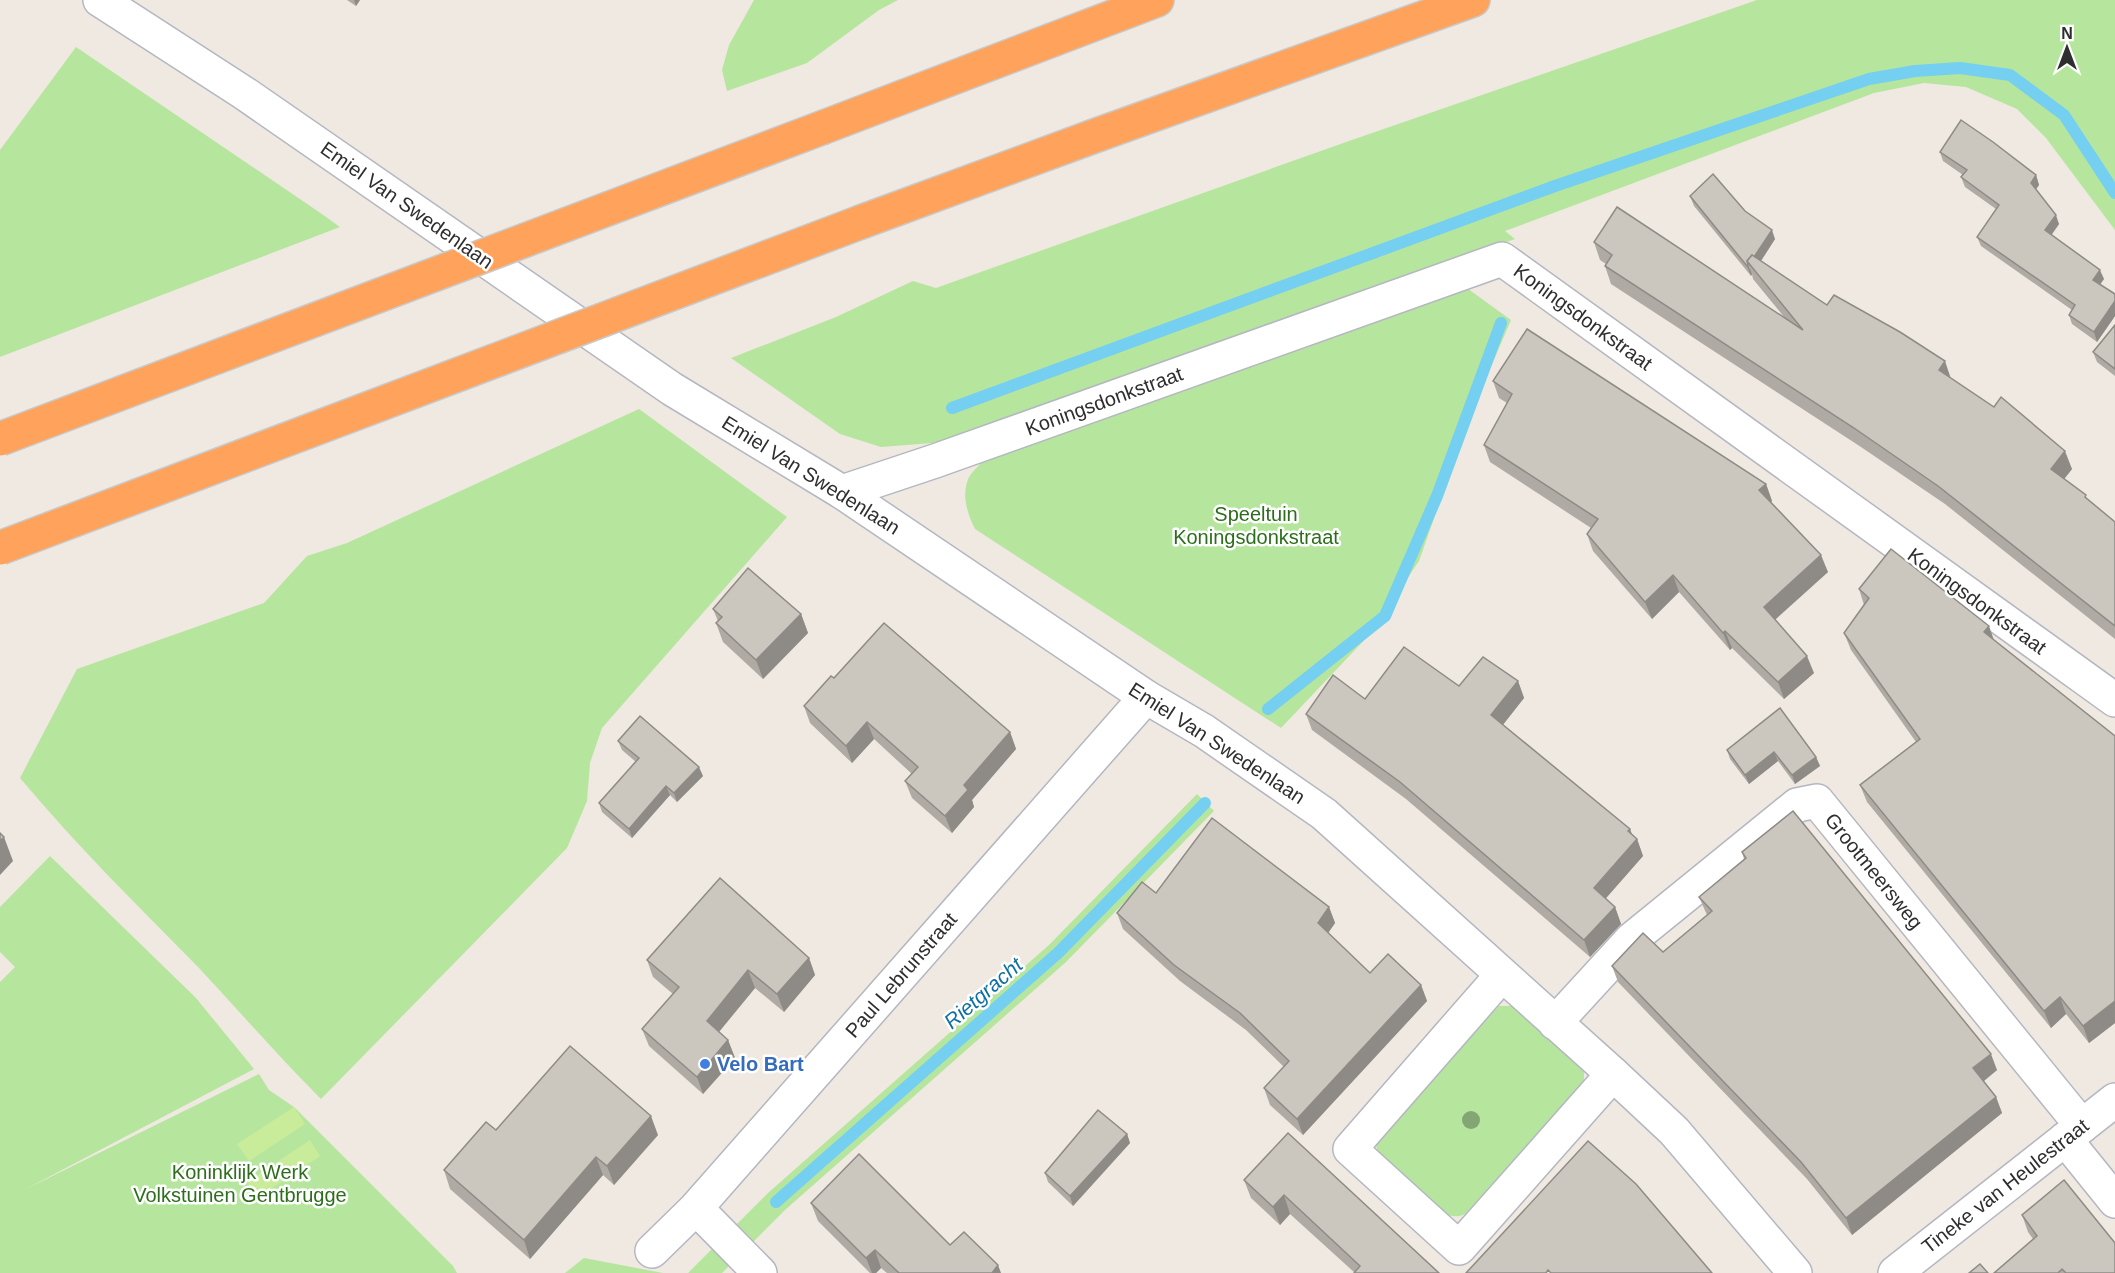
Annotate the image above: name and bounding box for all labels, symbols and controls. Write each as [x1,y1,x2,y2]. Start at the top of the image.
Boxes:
north arrow [2037,18,2097,78]
text: N [2061,25,2073,42]
street label: Emiel Van Swedenlaan [317,137,497,273]
street label: Koningsdonkstraat [1510,259,1657,375]
street label: Koningsdonkstraat [1022,362,1186,440]
street label: Emiel Van Swedenlaan [718,411,904,539]
park label: Speeltuin Koningsdonkstraat [1173,503,1339,548]
street label: Koningsdonkstraat [1904,543,2051,659]
street label: Emiel Van Swedenlaan [1125,678,1309,808]
street label: Grootmeersweg [1821,809,1927,933]
street label: Paul Lebrunstraat [841,908,961,1042]
water label: Rietgracht [939,952,1028,1033]
place label: Velo Bart [717,1053,804,1075]
marker: Velo Bart [698,1057,712,1071]
street label: Tineke van Heulestraat [1917,1114,2093,1258]
park label: Koninklijk Werk Volkstuinen Gentbrugge [133,1161,347,1206]

